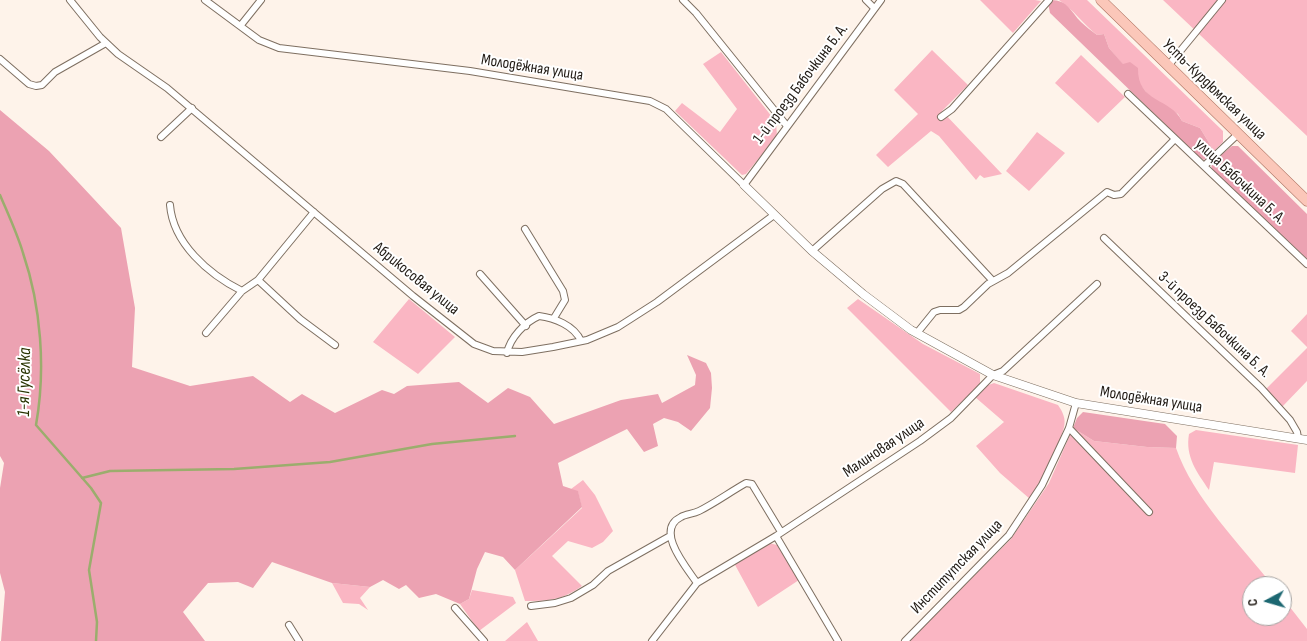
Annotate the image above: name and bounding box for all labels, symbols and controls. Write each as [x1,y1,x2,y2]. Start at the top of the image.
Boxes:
street label: 1-й проезд Бабочкина Б. А. [749,20,853,148]
street label: Усть-Курдюмская улица [1158,36,1270,144]
street label: Молодёжная улица [480,50,584,86]
street label: улица Бабочкина Б. А. [1191,135,1289,229]
street label: Абрикосовая улица [369,238,463,320]
street label: 3-й проезд Бабочкина Б. А. [1154,268,1274,382]
water label: 1-я Гусёлка [14,348,36,416]
street label: Молодёжная улица [1099,382,1203,418]
street label: Малиновая улица [840,414,928,482]
street label: Институтская улица [907,516,1007,618]
north arrow [1242,576,1292,626]
text: С [1244,598,1261,607]

